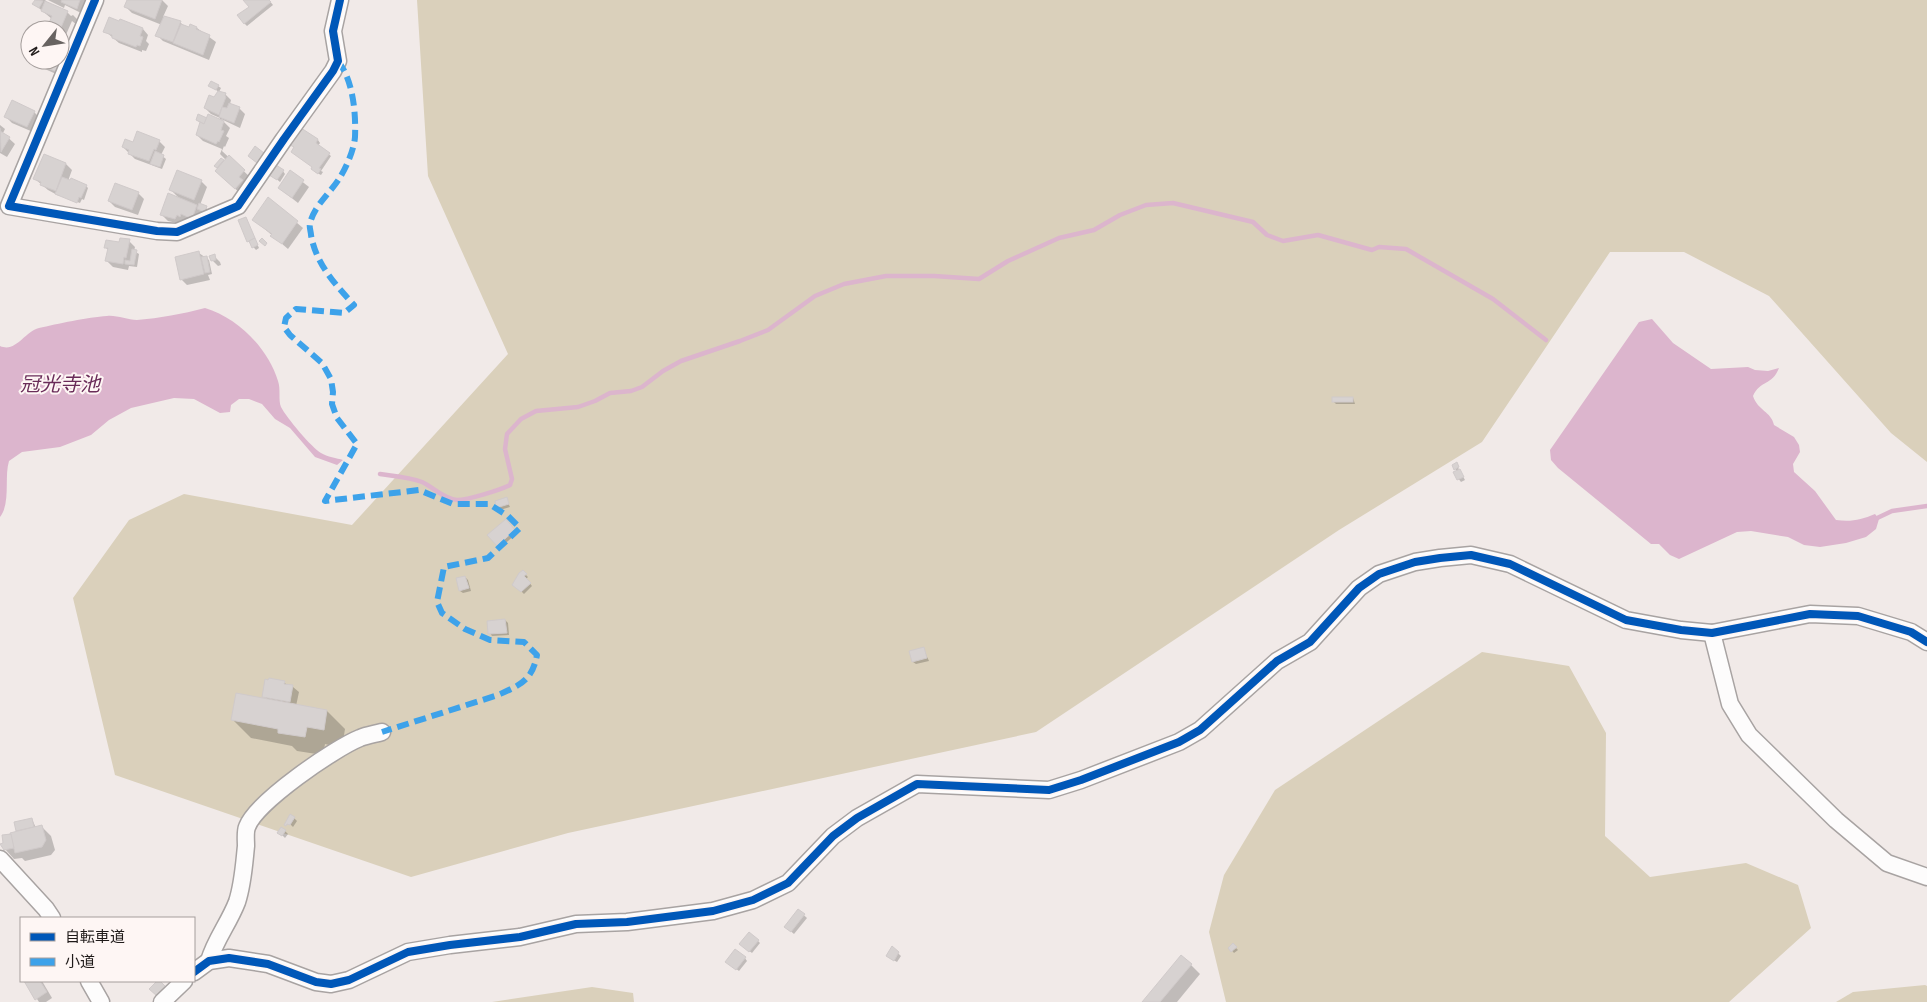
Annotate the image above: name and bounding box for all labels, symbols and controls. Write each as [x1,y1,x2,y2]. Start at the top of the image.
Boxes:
north arrow [20,20,70,70]
text: N [25,44,43,59]
water label: 冠光寺池 [20,373,102,397]
legend [20,917,195,982]
text: 自転車道 [65,928,125,947]
text: 小道 [65,953,95,972]

